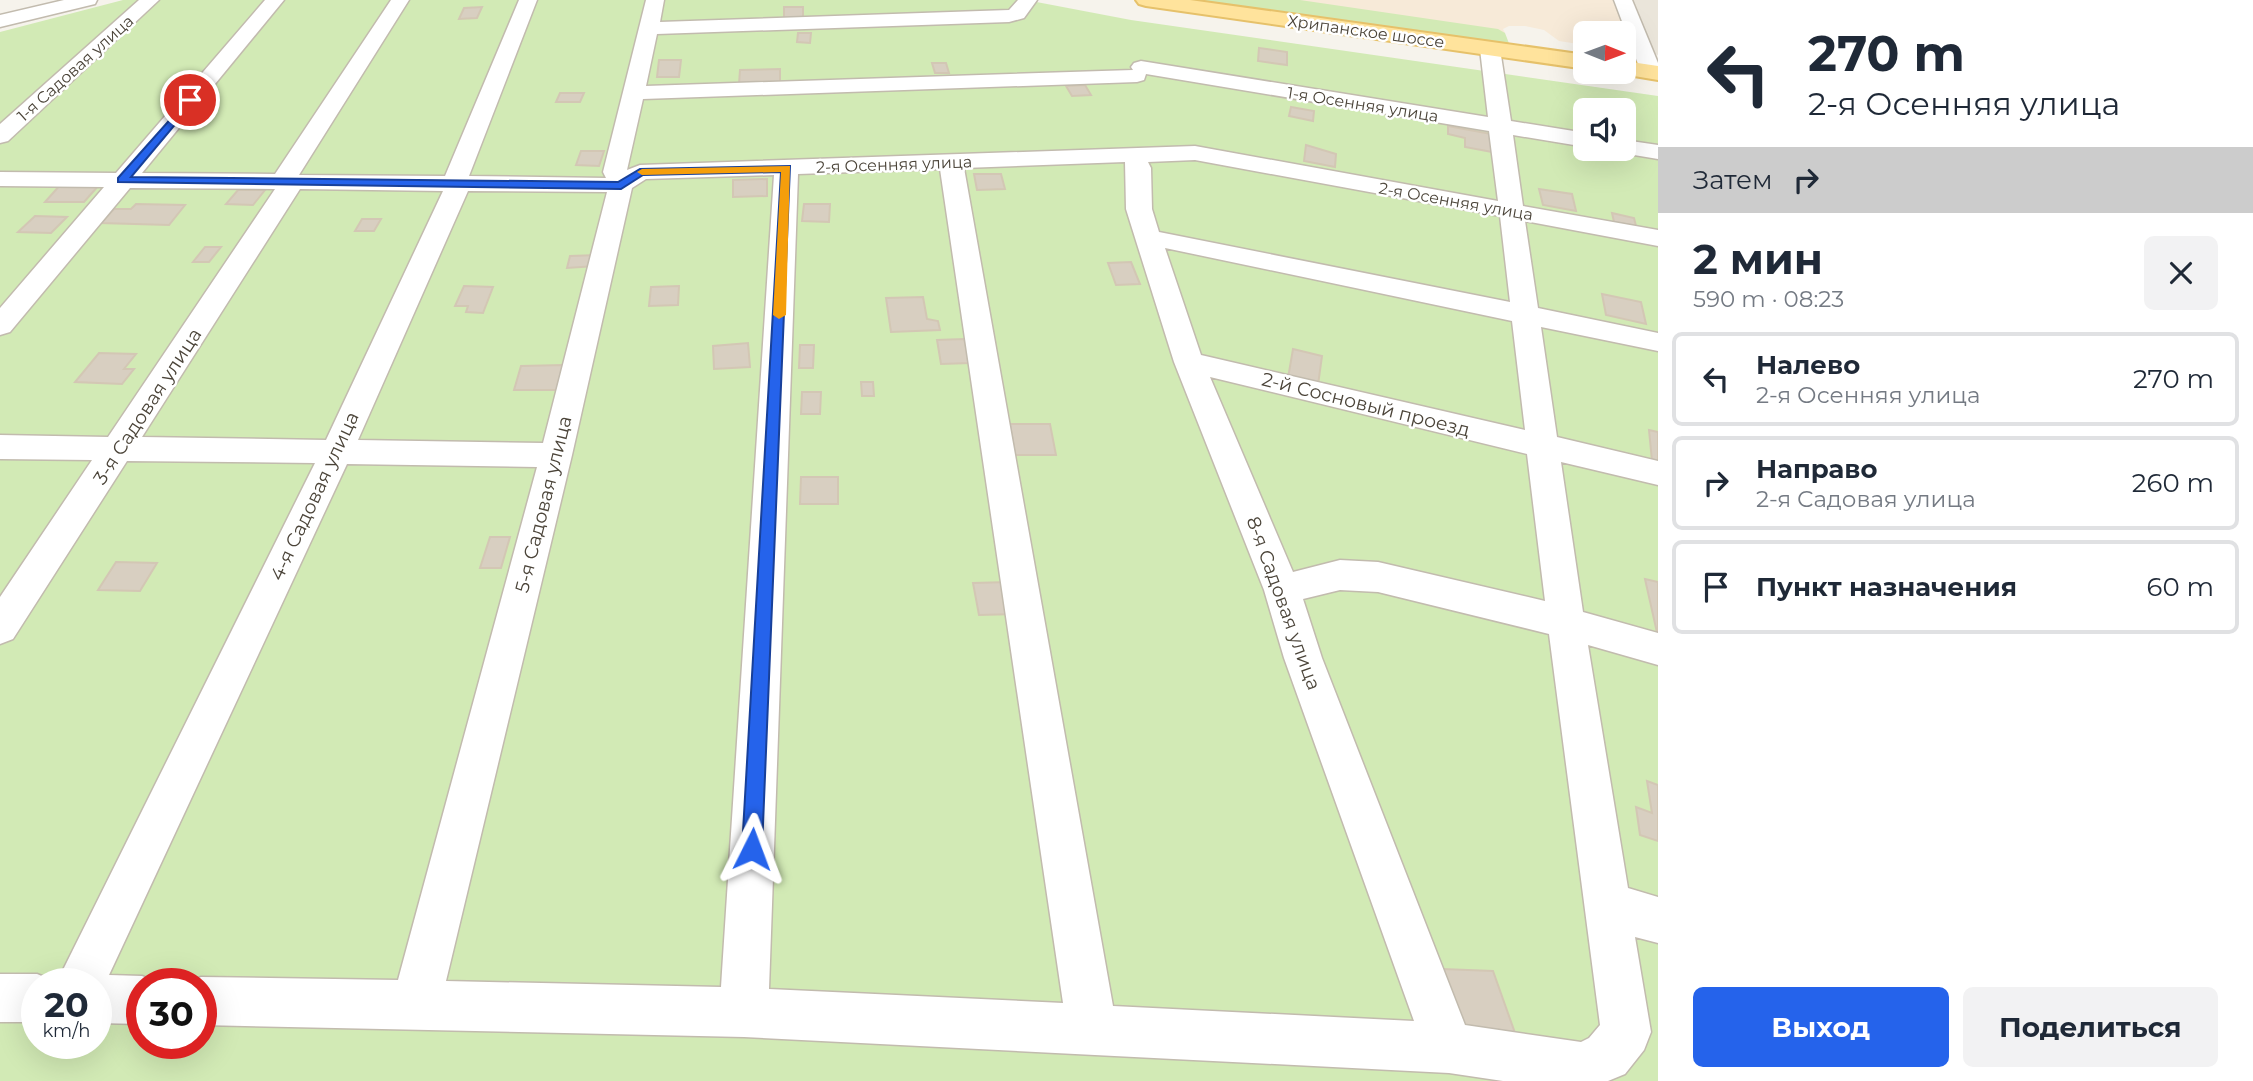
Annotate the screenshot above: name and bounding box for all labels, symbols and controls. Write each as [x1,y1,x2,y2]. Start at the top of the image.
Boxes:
street label: 1-я Садовая улица [13,11,137,125]
street label: Хрипанское шоссе [1286,11,1446,52]
north arrow [1573,21,1636,84]
map controls [1573,21,1636,161]
text: 270 m [1808,24,1965,83]
icon: left [1693,28,1784,119]
pin [160,70,220,130]
icon: arrive [171,81,209,119]
street label: 1-я Осенняя улица [1286,83,1440,126]
text: 2-я Осенняя улица [1808,84,2120,123]
button: sound [1573,98,1636,161]
street label: 2-я Осенняя улица [816,152,972,177]
icon: right [1787,161,1825,199]
text: Затем [1693,164,1773,196]
street label: 2-я Осенняя улица [1377,179,1534,224]
text: 2 мин [1693,233,1823,285]
button: close [2144,236,2218,310]
text: 590 m · 08:23 [1693,285,1844,313]
street label: 3-я Садовая улица [88,324,206,489]
text: Налево [1756,349,1860,381]
icon: left [1697,360,1735,398]
text: 270 m [2133,363,2214,395]
street label: 2-й Сосновый проезд [1260,367,1472,441]
text: 2-я Осенняя улица [1756,381,1980,409]
street label: 4-я Садовая улица [265,408,364,584]
street label: 5-я Садовая улица [510,413,577,595]
text: Направо [1756,453,1877,485]
icon: right [1697,464,1735,502]
text: 260 m [2132,467,2214,499]
text: 2-я Садовая улица [1756,485,1976,513]
street label: 8-я Садовая улица [1241,513,1326,693]
icon: arrive [1697,568,1735,606]
text: Пункт назначения [1756,571,2017,603]
text: 60 m [2147,571,2214,603]
position arrow [715,812,789,886]
speed limit sign: 30 [126,968,217,1059]
text: 20 [44,983,89,1026]
button: Выход [1693,987,1949,1067]
button: Поделиться [1963,987,2218,1067]
text: km/h [42,1020,91,1042]

